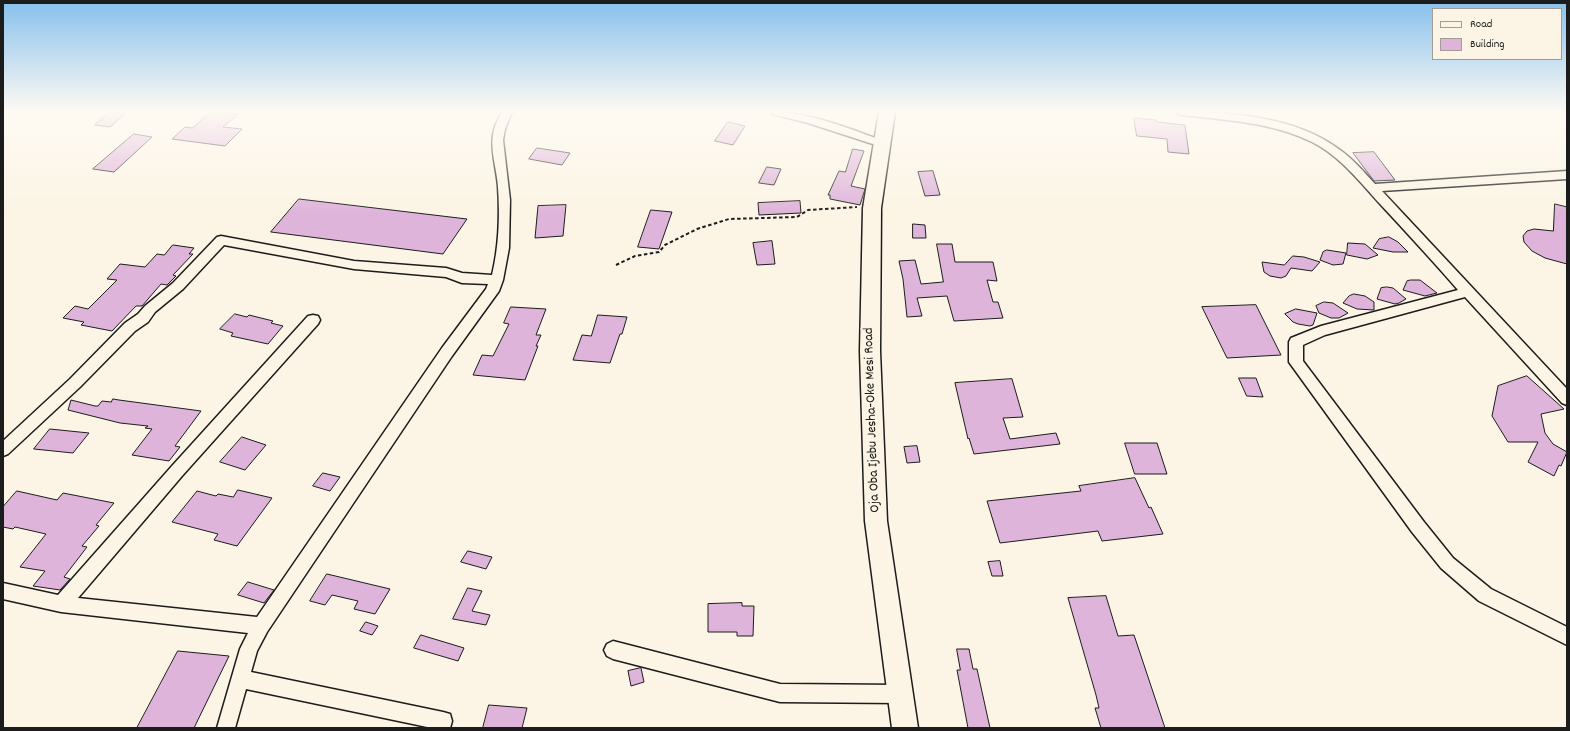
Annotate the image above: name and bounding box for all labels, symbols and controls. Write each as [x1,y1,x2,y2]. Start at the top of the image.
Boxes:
legend [1432,8,1562,60]
text: Road [1470,16,1492,33]
text: Building [1470,36,1505,53]
street label: Oja Oba Ijebu Jesha-Oke Mesi Road [861,327,885,513]

